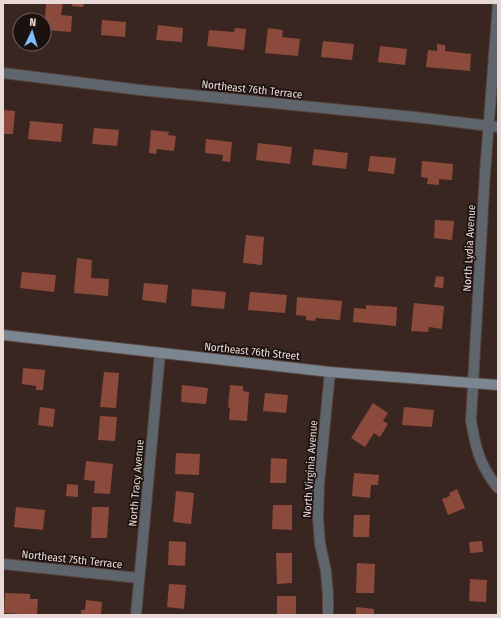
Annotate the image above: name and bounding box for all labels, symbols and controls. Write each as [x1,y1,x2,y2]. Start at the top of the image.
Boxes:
north arrow [12,12,52,52]
text: N [29,16,36,29]
street label: Northeast 76th Terrace [201,78,303,101]
street label: North Lydia Avenue [461,204,478,292]
street label: Northeast 76th Street [204,340,301,363]
street label: North Virginia Avenue [301,420,320,518]
street label: North Tracy Avenue [126,439,147,527]
street label: Northeast 75th Terrace [21,548,123,571]

